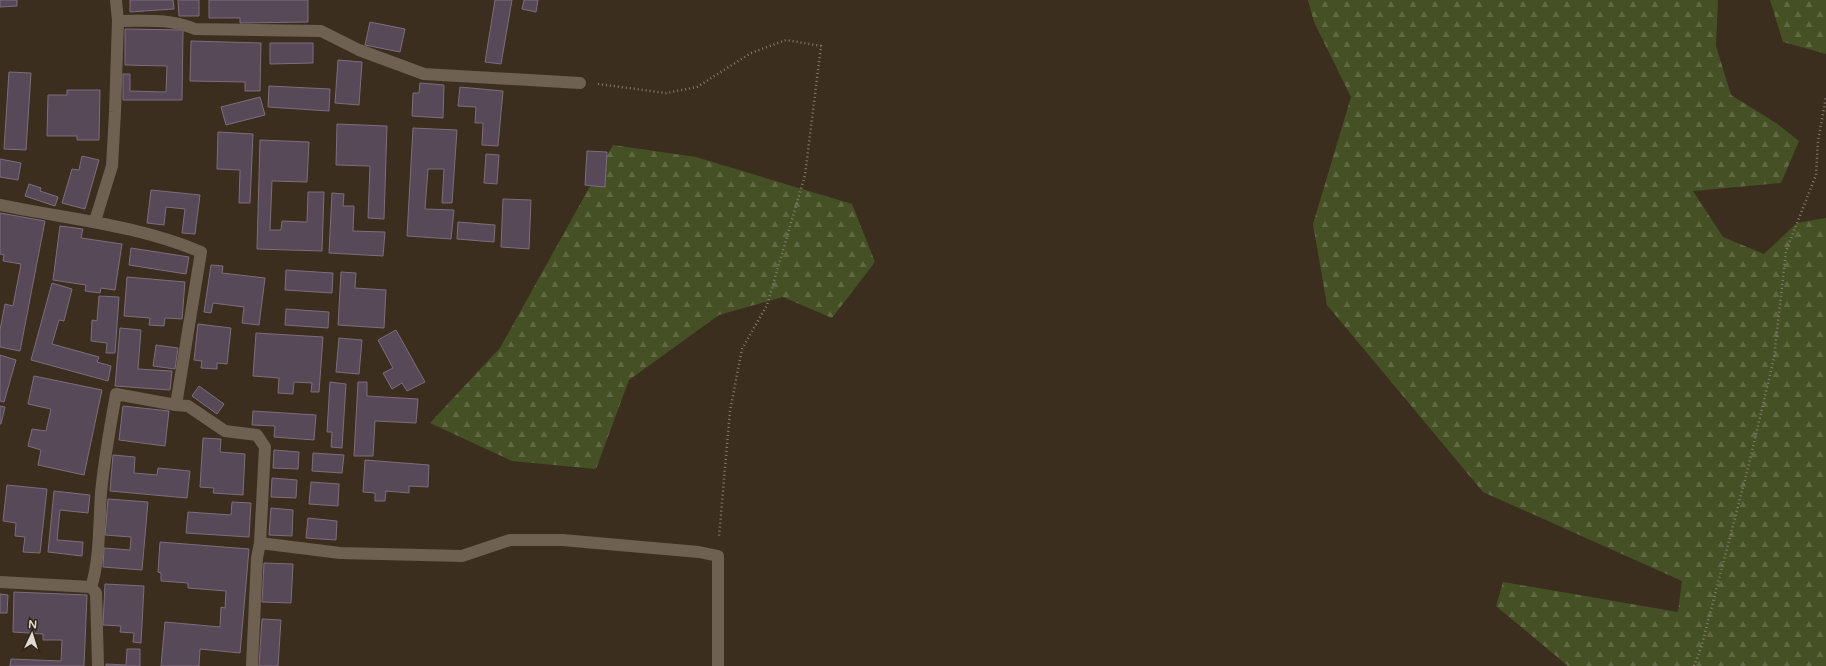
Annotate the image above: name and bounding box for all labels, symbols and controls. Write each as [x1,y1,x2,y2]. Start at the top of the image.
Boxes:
north arrow [12,614,52,654]
text: N [28,618,38,631]

